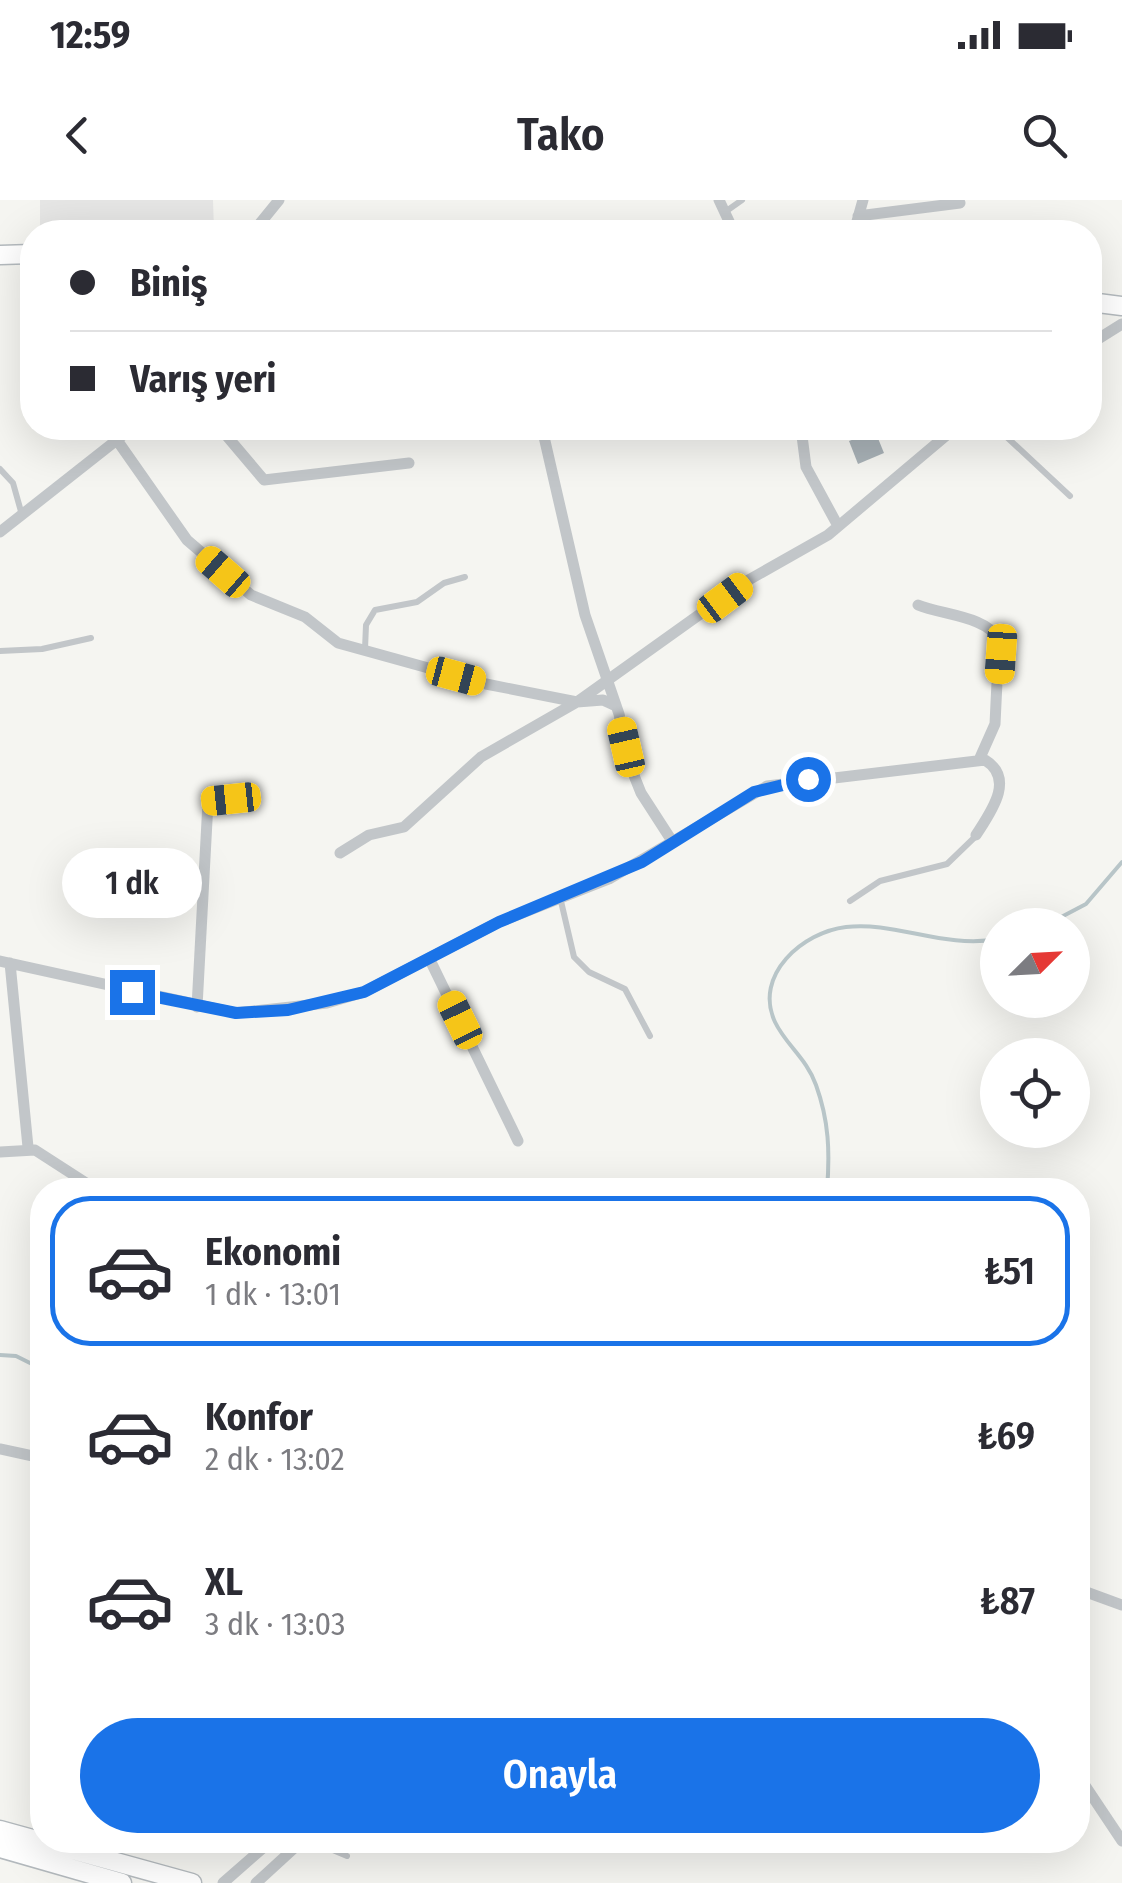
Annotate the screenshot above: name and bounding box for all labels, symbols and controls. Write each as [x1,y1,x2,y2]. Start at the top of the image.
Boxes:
text: 12:59 [50,12,130,58]
icon: back [50,108,105,163]
text: Tako [517,108,605,162]
icon: search [1017,108,1072,163]
text: Biniş [130,260,207,306]
text: Varış yeri [130,356,276,402]
car [191,541,255,603]
car [692,568,758,628]
car [984,623,1018,685]
car [423,654,489,698]
car [605,714,647,780]
route start [786,757,831,802]
car [200,781,262,817]
callout: 1 dk [62,847,202,917]
text: 1 dk [105,864,159,902]
north arrow [980,908,1090,1018]
map controls [980,908,1090,1148]
route end [110,970,155,1015]
car [433,986,487,1054]
button: locate [980,1038,1090,1148]
icon: car [85,1226,175,1316]
text: Ekonomi [205,1229,341,1275]
text: ₺51 [984,1248,1035,1294]
text: 1 dk · 13:01 [205,1275,341,1313]
icon: car [85,1391,175,1481]
text: Konfor [205,1394,313,1440]
text: ₺69 [977,1413,1035,1459]
text: 2 dk · 13:02 [205,1440,345,1478]
icon: car [85,1556,175,1646]
text: XL [205,1559,243,1605]
text: ₺87 [980,1578,1035,1624]
text: 3 dk · 13:03 [205,1605,345,1643]
button: Onayla [80,1718,1040,1833]

